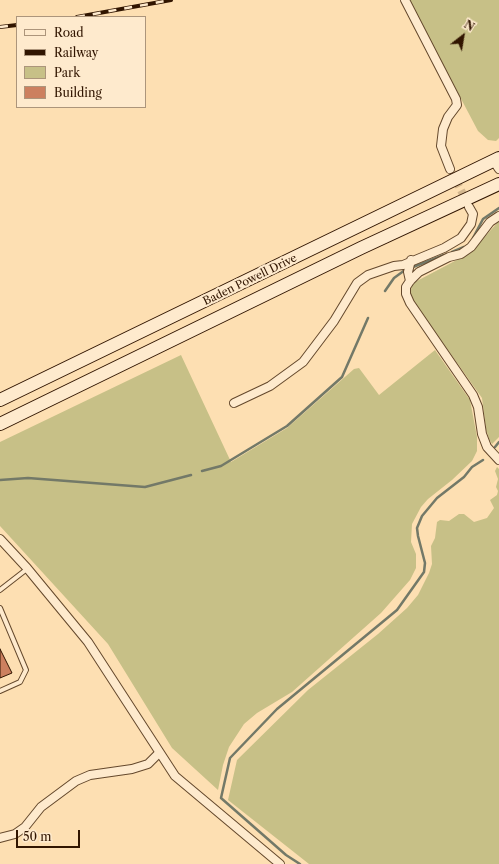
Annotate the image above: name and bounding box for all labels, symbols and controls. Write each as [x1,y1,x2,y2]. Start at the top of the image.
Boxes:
legend [16,16,146,108]
north arrow [443,16,483,56]
text: N [461,17,477,34]
text: Road [54,25,84,40]
text: Railway [54,45,99,60]
text: Park [54,65,80,80]
text: Building [54,85,102,100]
street label: Baden Powell Drive [201,252,299,308]
scale bar [18,822,82,848]
text: 50 m [23,829,52,844]

